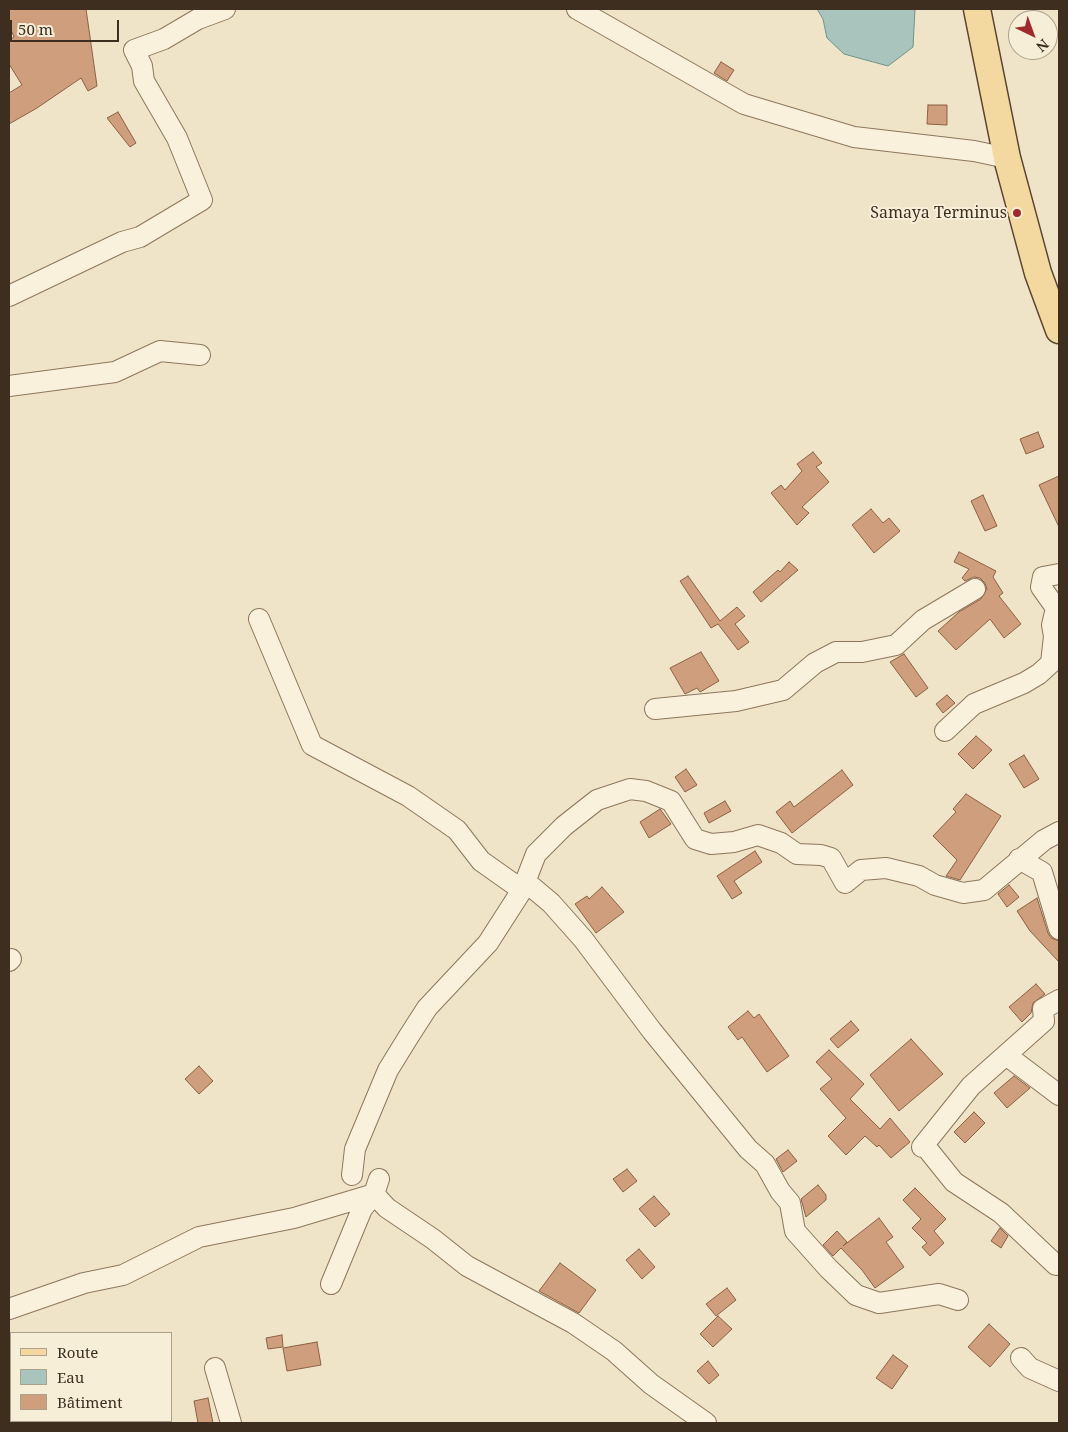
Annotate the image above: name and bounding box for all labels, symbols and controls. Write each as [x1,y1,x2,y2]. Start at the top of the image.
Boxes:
scale bar [12,10,121,42]
north arrow [1008,10,1058,60]
text: 50 m [18,19,53,39]
text: N [1032,35,1053,57]
place label: Samaya Terminus [870,203,1007,223]
marker: Samaya Terminus [1011,207,1023,219]
legend [10,1332,172,1422]
text: Route [57,1342,98,1362]
text: Eau [57,1367,84,1387]
text: Bâtiment [57,1392,123,1412]

